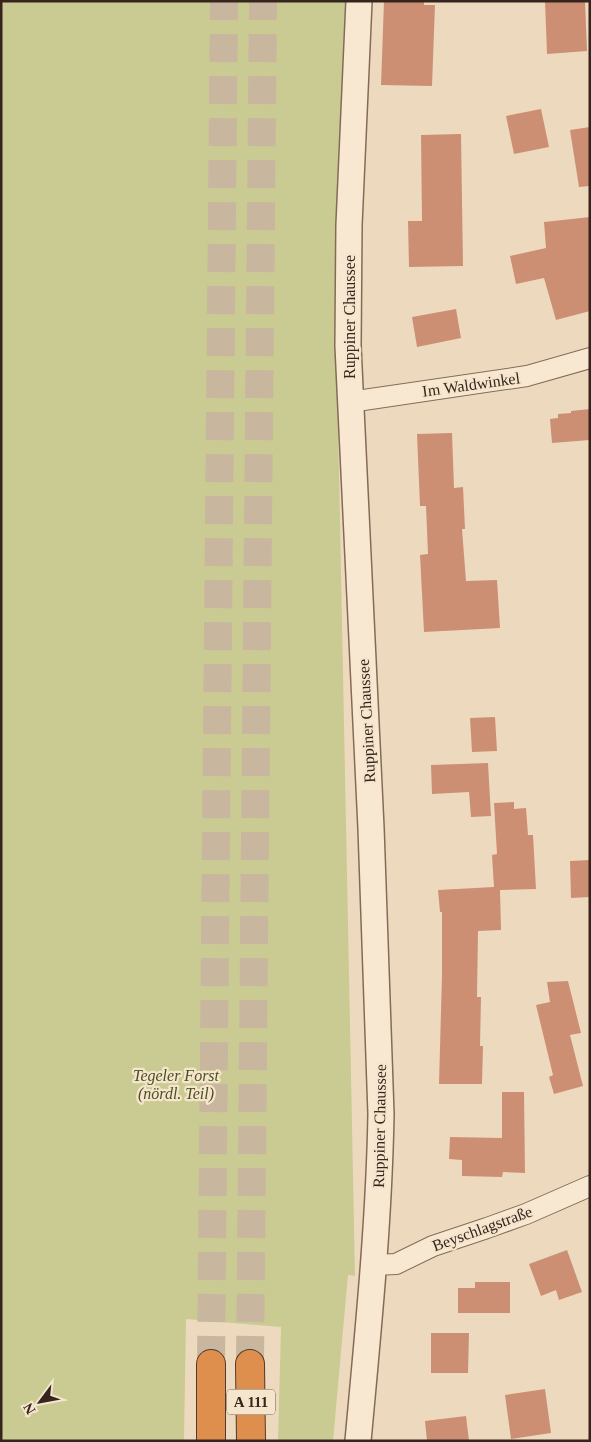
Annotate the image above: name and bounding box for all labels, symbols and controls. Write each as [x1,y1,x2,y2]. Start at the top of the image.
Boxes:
street label: Ruppiner Chaussee [341,255,359,379]
street label: Im Waldwinkel [421,369,522,400]
street label: Ruppiner Chaussee [355,659,379,783]
street label: Ruppiner Chaussee [370,1064,390,1188]
park label: Tegeler Forst (nördl. Teil) [133,1067,220,1103]
street label: Beyschlagstraße [430,1203,535,1255]
north arrow [15,1377,65,1427]
road number: A 111 [227,1390,275,1414]
text: N [20,1400,38,1417]

